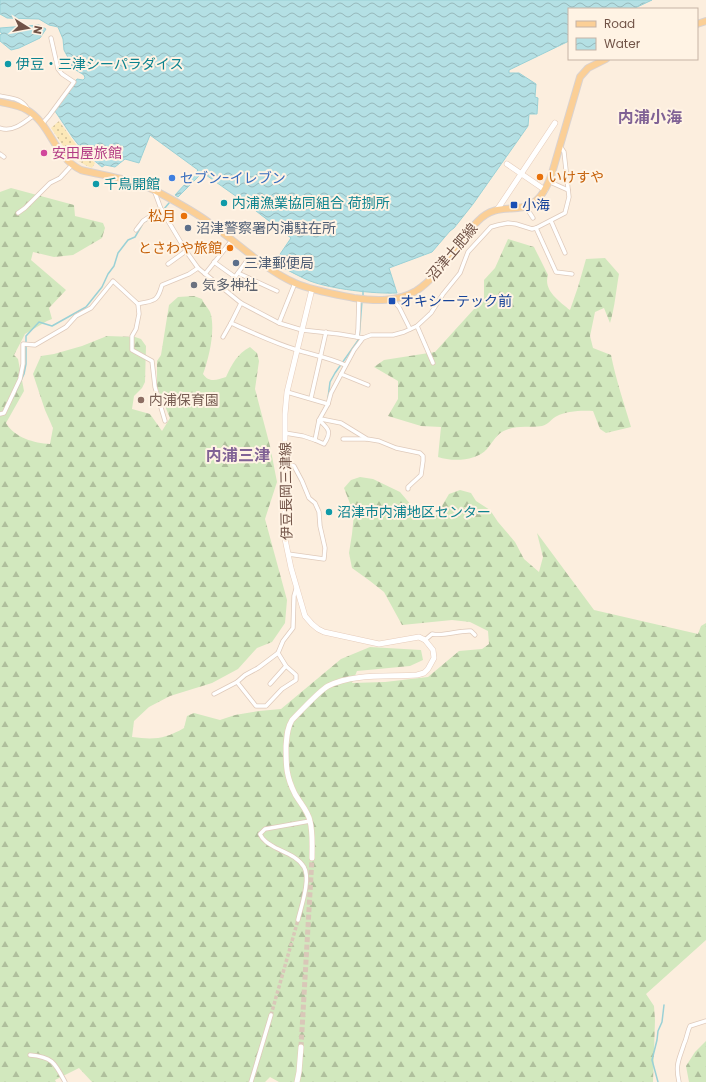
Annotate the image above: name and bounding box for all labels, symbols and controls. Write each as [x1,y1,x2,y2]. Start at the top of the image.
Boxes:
north arrow [8,8,48,48]
legend [568,8,698,60]
text: Road [604,15,635,32]
text: N [29,24,46,35]
text: Water [604,35,641,52]
place label: 伊豆・三津シーパラダイス [16,54,183,74]
marker: 伊豆・三津シーパラダイス [3,59,13,69]
district label: 内浦小海 [618,106,682,129]
place label: 安田屋旅館 [52,143,122,163]
marker: 安田屋旅館 [39,148,49,158]
place label: いけすや [548,167,604,187]
place label: セブン-イレブン [180,168,286,188]
marker: いけすや [535,172,545,182]
marker: セブン-イレブン [167,173,177,183]
place label: 千鳥開館 [104,174,160,194]
marker: 千鳥開館 [91,179,101,189]
place label: 内浦漁業協同組合 荷捌所 [232,193,390,213]
place label: 小海 [522,195,550,215]
marker: 内浦漁業協同組合 荷捌所 [219,198,229,208]
marker: 小海 [509,200,519,210]
place label: 松月 [148,206,176,226]
marker: 松月 [179,211,189,221]
place label: 沼津警察署内浦駐在所 [196,218,336,238]
street label: 沼津土肥線 [422,219,482,285]
marker: 沼津警察署内浦駐在所 [183,223,193,233]
place label: とさわや旅館 [138,238,222,258]
marker: とさわや旅館 [225,243,235,253]
place label: 三津郵便局 [244,253,314,273]
marker: 三津郵便局 [231,258,241,268]
place label: 気多神社 [202,275,258,295]
marker: 気多神社 [189,280,199,290]
place label: オキシーテック前 [400,291,512,311]
marker: オキシーテック前 [387,296,397,306]
place label: 内浦保育園 [149,390,219,410]
marker: 内浦保育園 [136,395,146,405]
street label: 伊豆長岡三津線 [275,442,297,540]
district label: 内浦三津 [206,444,270,467]
place label: 沼津市内浦地区センター [337,502,491,522]
marker: 沼津市内浦地区センター [324,507,334,517]

